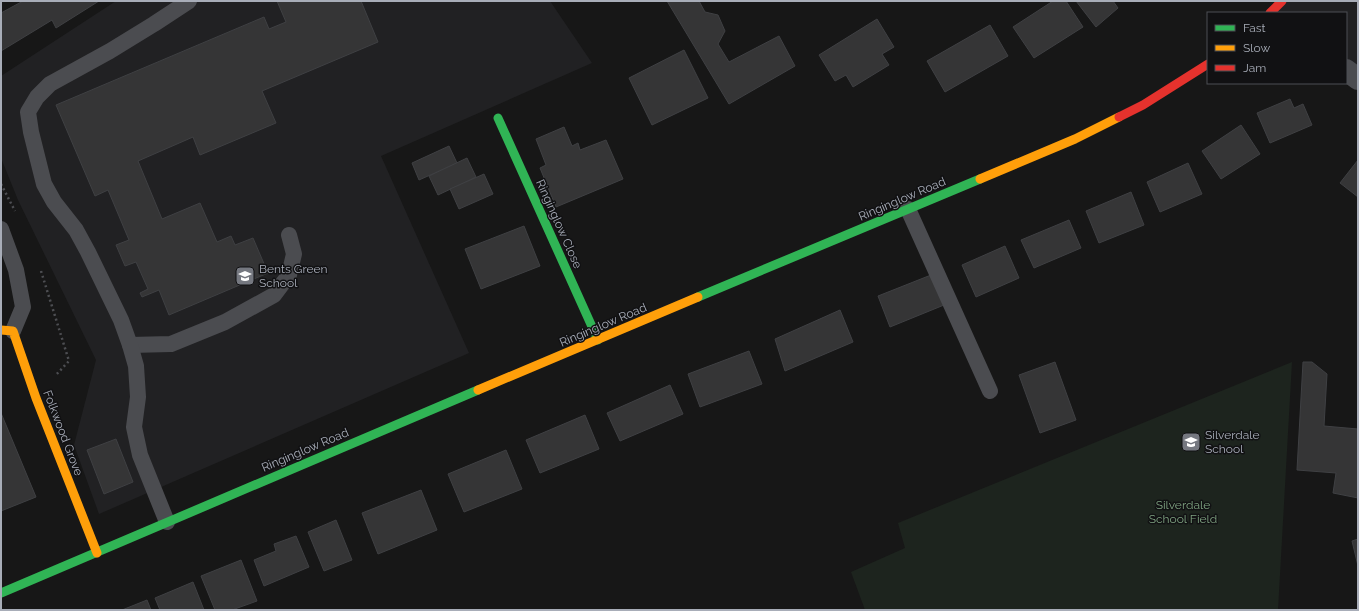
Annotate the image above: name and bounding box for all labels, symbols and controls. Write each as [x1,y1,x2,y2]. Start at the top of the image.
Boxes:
legend [1207,12,1347,84]
text: Fast [1243,21,1266,35]
text: Slow [1243,41,1270,55]
text: Jam [1243,61,1266,75]
street label: Ringinglow Road [856,174,948,224]
street label: Ringinglow Close [533,177,585,271]
place label: Bents Green School [259,262,328,290]
school or university icon: Bents Green School [234,265,256,287]
street label: Ringinglow Road [557,300,649,350]
street label: Folkwood Grove [40,388,86,478]
street label: Ringinglow Road [259,425,351,475]
place label: Silverdale School [1205,428,1260,456]
school or university icon: Silverdale School [1180,431,1202,453]
park label: Silverdale School Field [1149,498,1217,526]

